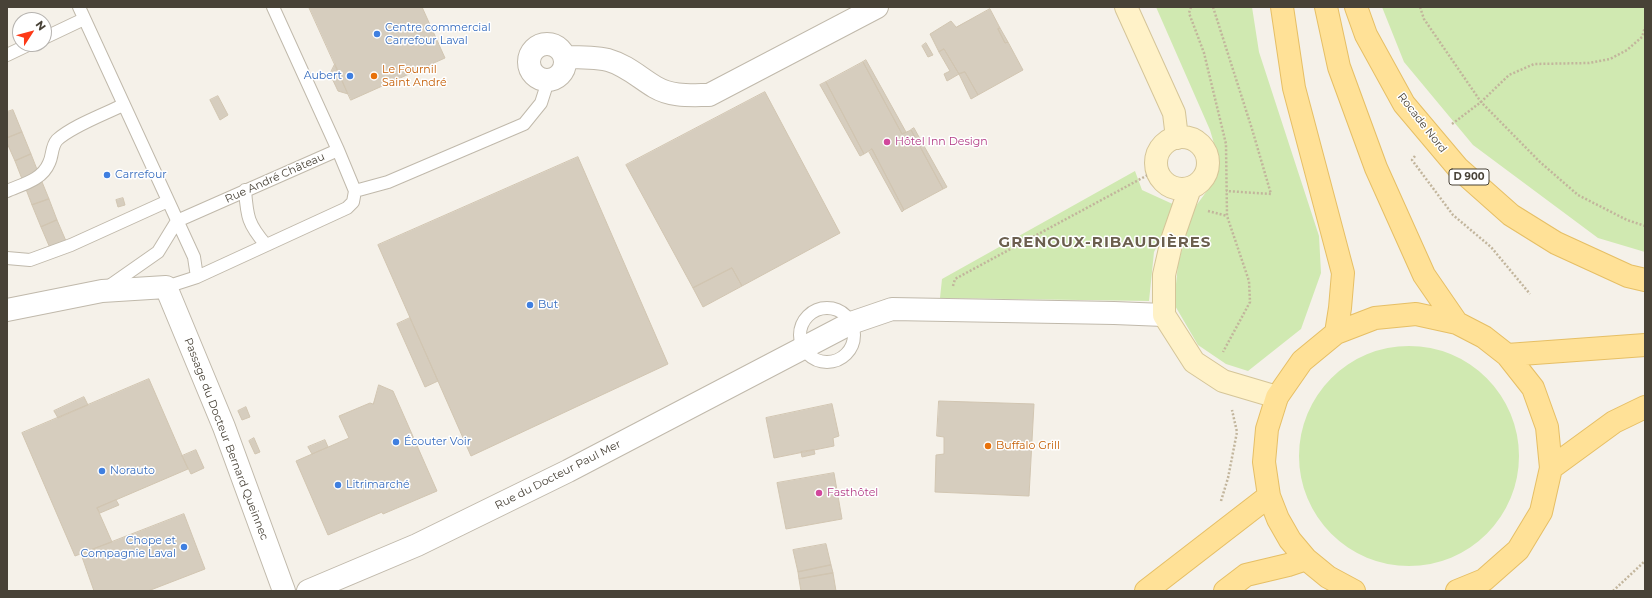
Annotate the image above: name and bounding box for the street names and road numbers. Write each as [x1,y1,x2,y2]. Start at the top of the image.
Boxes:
street label: Rocade Nord [1395,91,1449,155]
street label: Rue André Château [223,150,327,206]
road number: D 900 [1449,169,1489,185]
street label: Passage du Docteur Bernard Queinnec [181,336,271,542]
street label: Rue du Docteur Paul Mer [493,437,623,513]

